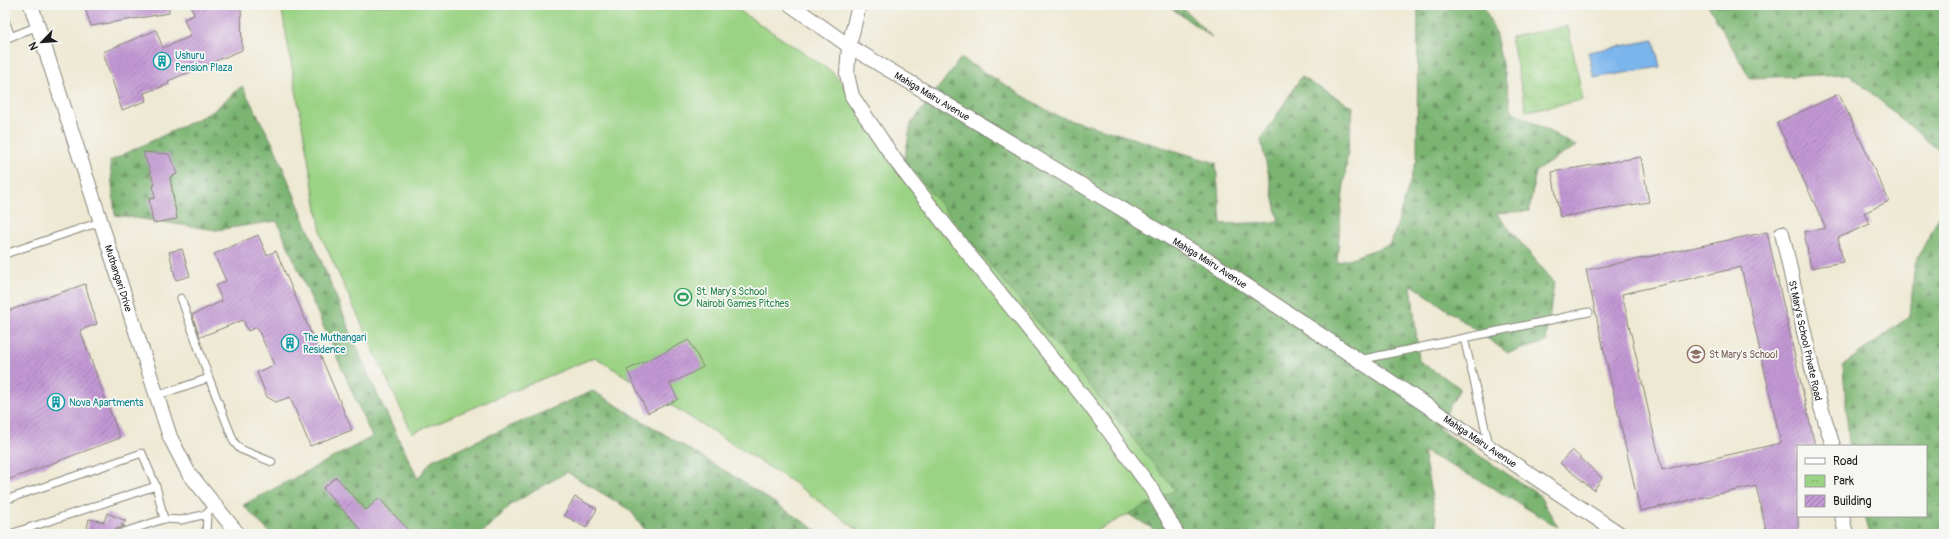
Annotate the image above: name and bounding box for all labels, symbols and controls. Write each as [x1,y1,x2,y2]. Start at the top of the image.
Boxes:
north arrow [22,22,62,62]
text: N [26,39,41,52]
place label: Ushuru Pension Plaza [175,50,233,74]
building icon: Ushuru Pension Plaza [152,51,172,71]
street label: Mahiga Mairu Avenue [892,70,972,124]
street label: Mahiga Mairu Avenue [1170,236,1249,291]
street label: Muthangari Drive [102,244,134,314]
street label: St Mary's School Private Road [1786,279,1824,402]
place label: St. Mary's School Nairobi Games Pitches [696,286,790,310]
sports icon: St. Mary's School Nairobi Games Pitches [673,287,693,307]
place label: The Muthangari Residence [303,332,367,356]
building icon: The Muthangari Residence [280,333,300,353]
school or university icon: St Mary's School [1686,344,1706,364]
place label: St Mary's School [1709,349,1778,361]
building icon: Nova Apartments [46,392,66,412]
place label: Nova Apartments [69,397,144,409]
street label: Mahiga Mairu Avenue [1441,413,1519,471]
legend [1797,445,1927,517]
text: Road [1833,454,1858,469]
text: Park [1833,474,1854,489]
text: Building [1833,494,1872,509]

